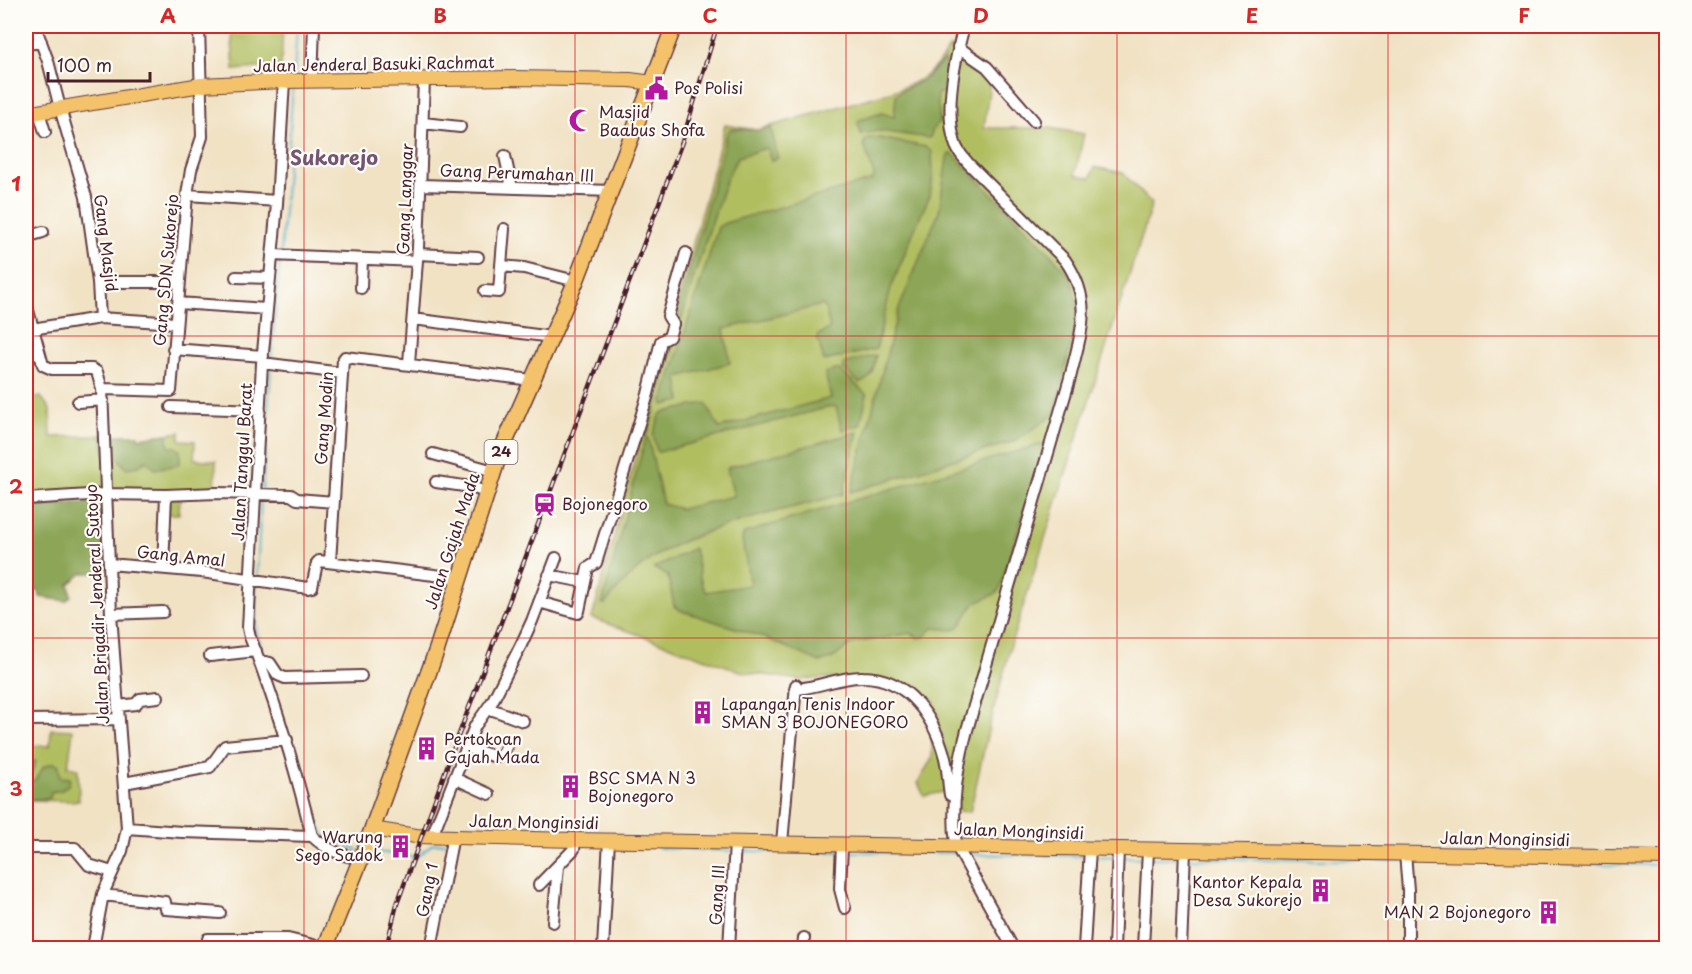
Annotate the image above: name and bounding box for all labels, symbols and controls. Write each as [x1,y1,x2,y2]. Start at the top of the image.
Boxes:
text: A [160,0,176,30]
text: B [433,0,447,30]
text: C [702,0,718,30]
text: D [973,0,989,30]
text: E [1246,0,1258,30]
text: F [1518,0,1530,30]
scale bar [48,45,150,83]
street label: Jalan Jenderal Basuki Rachmat [253,49,495,77]
text: 100 m [57,51,112,78]
public building icon: Pos Polisi [643,75,669,101]
place label: Pos Polisi [674,75,743,99]
place label: Masjid Baabus Shofa [599,99,705,141]
mosque icon: Masjid Baabus Shofa [568,108,594,134]
district label: Sukorejo [290,142,378,172]
street label: Gang Langgar [390,142,418,255]
street label: Gang Perumahan III [439,157,595,187]
text: 1 [11,168,21,198]
street label: Gang Masjid [89,193,125,293]
street label: Gang SDN Sukorejo [146,193,184,347]
street label: Gang Modin [308,370,338,466]
street label: Jalan Tanggul Barat [225,382,257,542]
road number: 24 [484,440,518,464]
street label: Jalan Gajah Mada [418,469,485,612]
text: 2 [9,471,23,501]
street label: Jalan Brigadir Jenderal Sutoyo [78,483,114,725]
station icon: Bojonegoro [531,491,557,517]
place label: Bojonegoro [562,491,648,515]
street label: Gang Amal [136,538,227,572]
place label: Lapangan Tenis Indoor SMAN 3 BOJONEGORO [721,691,909,733]
building icon: Lapangan Tenis Indoor SMAN 3 BOJONEGORO [690,700,716,726]
place label: Pertokoan Gajah Mada [444,726,540,768]
building icon: Pertokoan Gajah Mada [413,735,439,761]
place label: BSC SMA N 3 Bojonegoro [588,765,696,807]
text: 3 [9,773,23,803]
building icon: BSC SMA N 3 Bojonegoro [557,774,583,800]
street label: Jalan Monginsidi [469,808,599,834]
street label: Jalan Monginsidi [954,816,1085,844]
place label: Warung Sego Sadok [295,824,383,866]
street label: Jalan Monginsidi [1440,825,1570,851]
building icon: Warung Sego Sadok [388,833,414,859]
street label: Gang 1 [409,861,443,919]
street label: Gang III [702,864,730,926]
place label: Kantor Kepala Desa Sukorejo [1192,869,1302,911]
building icon: Kantor Kepala Desa Sukorejo [1307,878,1333,904]
place label: MAN 2 Bojonegoro [1384,899,1531,923]
building icon: MAN 2 Bojonegoro [1536,899,1562,925]

